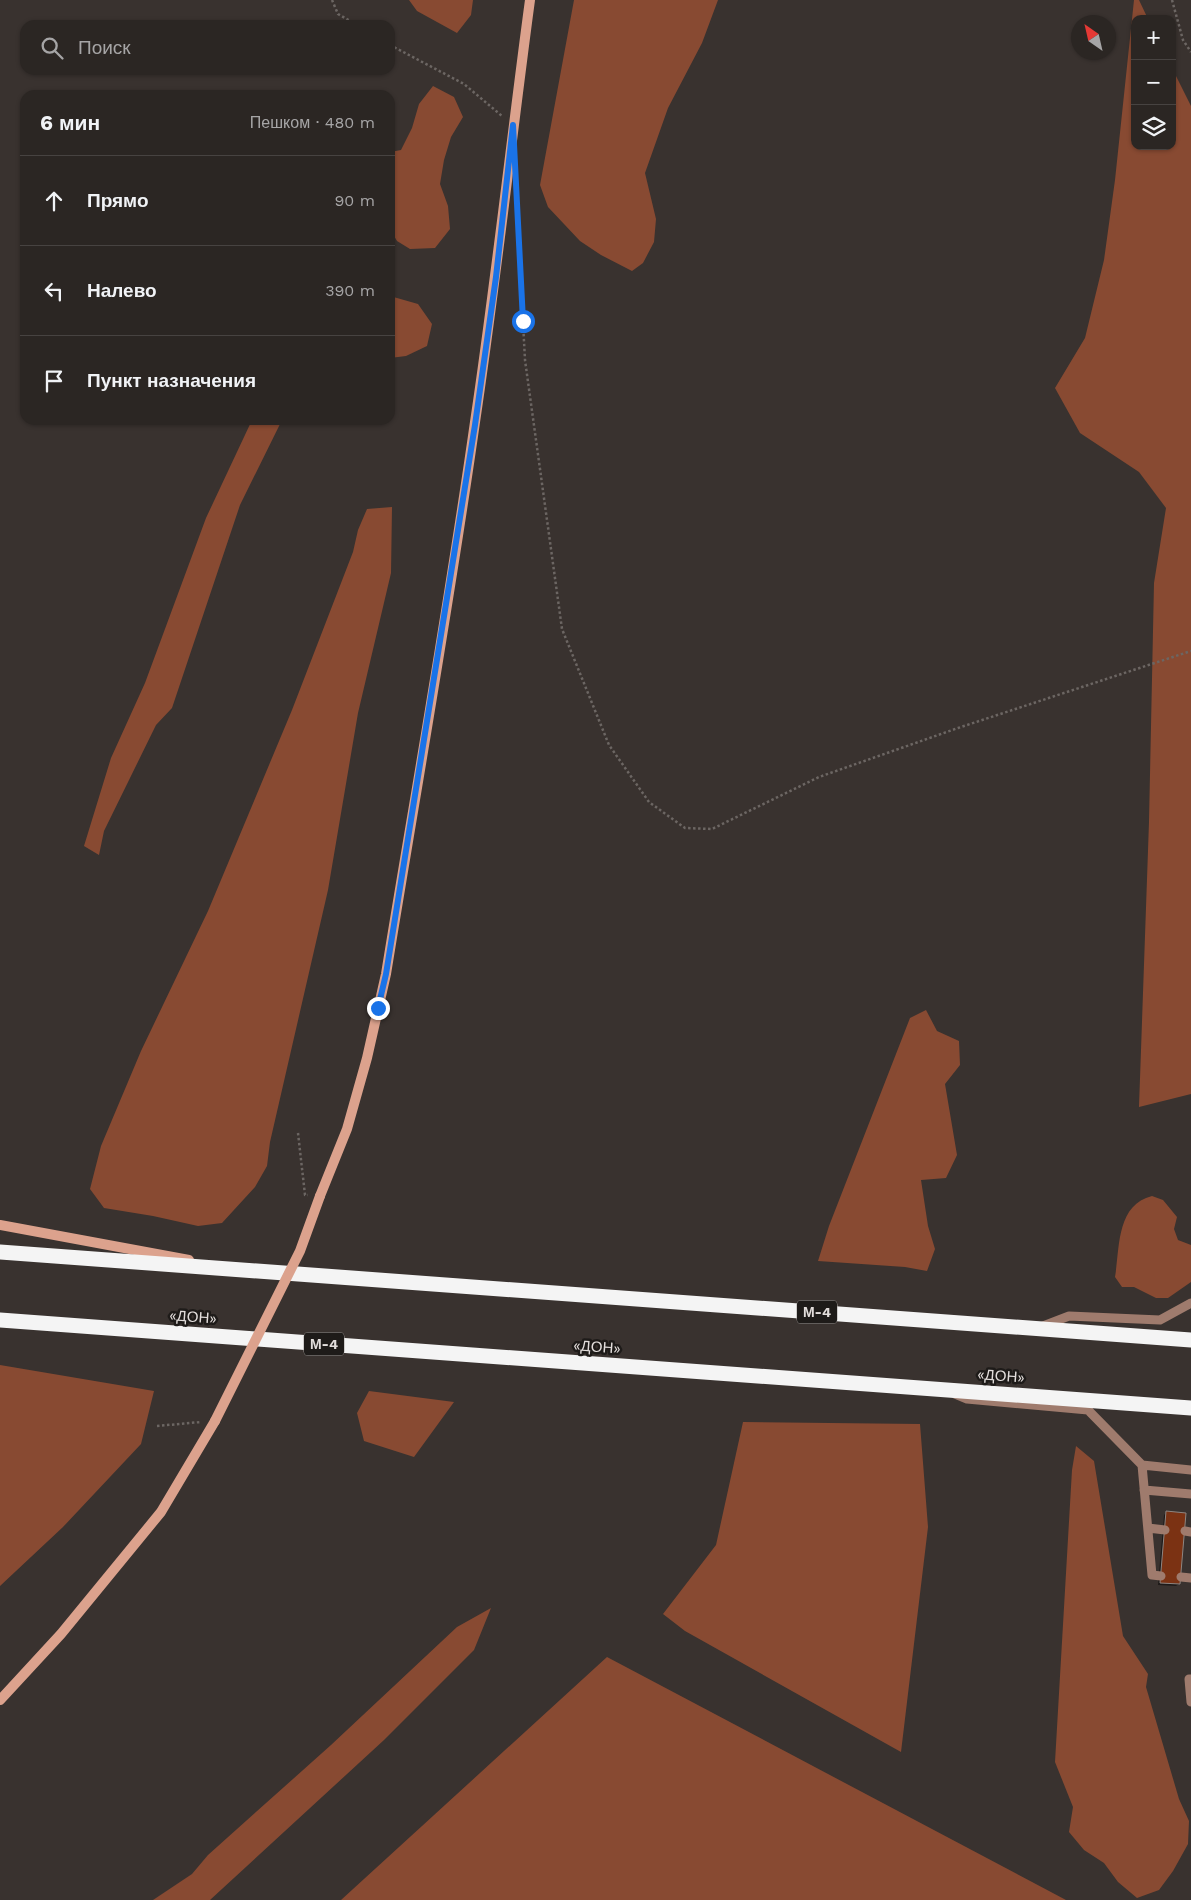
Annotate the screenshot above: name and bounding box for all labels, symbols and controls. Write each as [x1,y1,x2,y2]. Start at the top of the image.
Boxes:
north arrow [1071,15,1116,60]
map controls [1131,15,1176,150]
button: + [1131,15,1176,60]
search box [20,20,395,75]
icon: search [38,34,66,62]
text: Поиск [78,36,131,59]
button: − [1131,60,1176,105]
button: layers [1131,105,1176,150]
text: 6 мин [40,110,100,135]
text: Пешком · 480 m [250,113,375,132]
icon: ahead [40,187,68,215]
text: Прямо [87,189,149,212]
text: 90 m [334,191,375,210]
icon: left [40,277,68,305]
text: Налево [87,279,157,302]
text: 390 m [325,281,375,300]
route start [512,310,535,333]
icon: arrive [40,367,68,395]
text: Пункт назначения [87,369,256,392]
route end [367,997,390,1020]
road number: М-4 [797,1300,837,1324]
street label: «ДОН» [169,1306,217,1328]
road number: М-4 [304,1332,344,1356]
street label: «ДОН» [573,1336,621,1358]
street label: «ДОН» [977,1365,1025,1387]

